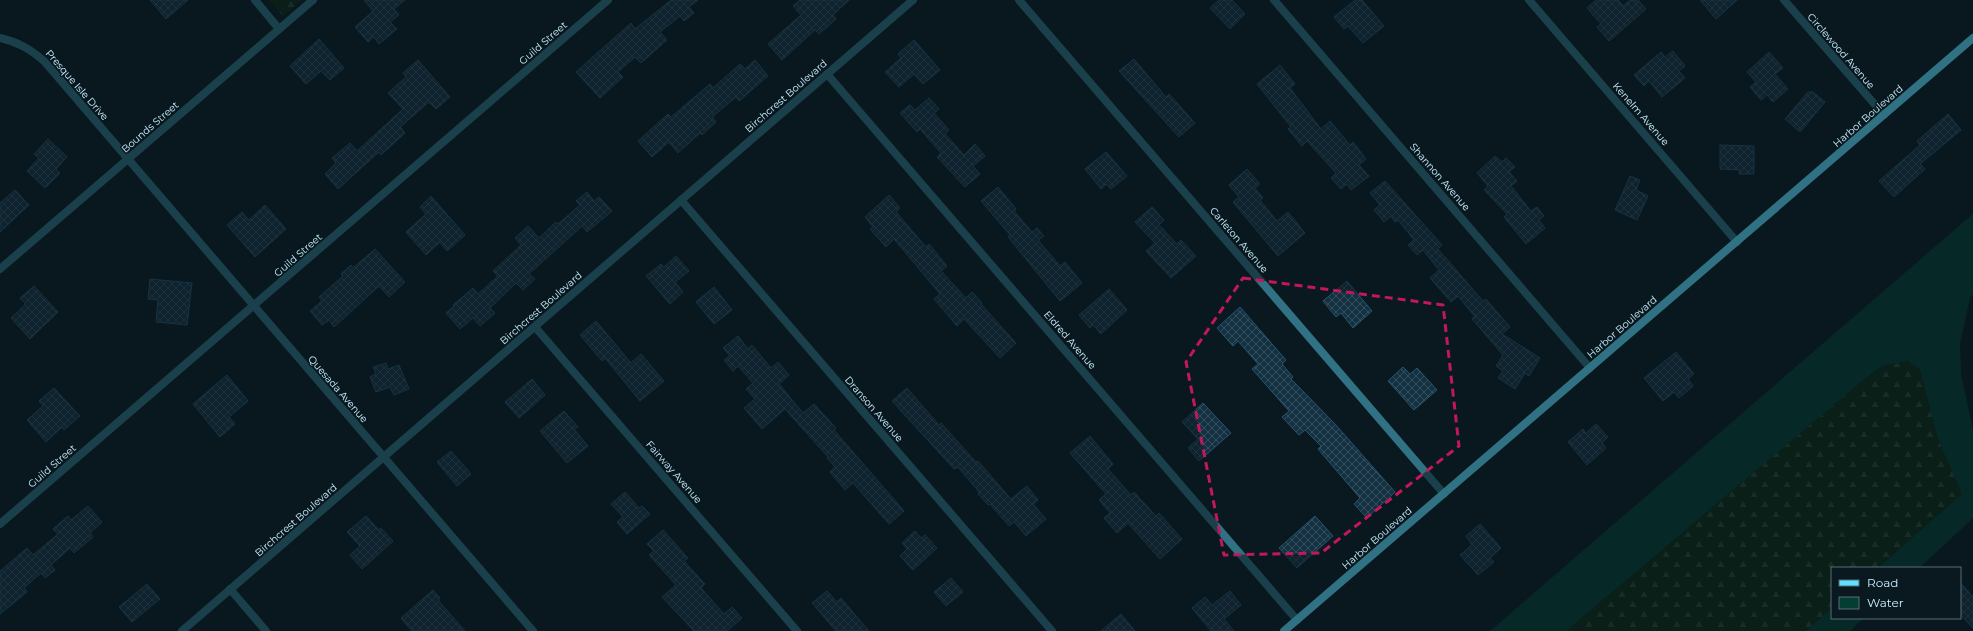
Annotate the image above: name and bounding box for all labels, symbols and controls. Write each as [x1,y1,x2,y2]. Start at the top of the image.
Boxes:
street label: Circlewood Avenue [1805,10,1877,92]
street label: Guild Street [516,19,570,67]
street label: Presque Isle Drive [43,47,111,123]
street label: Birchcrest Boulevard [742,57,830,135]
street label: Kenelm Avenue [1610,80,1672,148]
street label: Harbor Boulevard [1830,82,1906,150]
street label: Bounds Street [119,99,181,155]
street label: Shannon Avenue [1407,140,1473,214]
street label: Carleton Avenue [1207,204,1271,276]
street label: Guild Street [271,231,325,279]
street label: Birchcrest Boulevard [497,269,585,347]
street label: Harbor Boulevard [1584,293,1660,361]
street label: Eldred Avenue [1041,308,1099,372]
street label: Quesada Avenue [305,353,371,425]
street label: Dranson Avenue [842,373,906,445]
street label: Fairway Avenue [643,438,705,506]
street label: Guild Street [25,442,79,490]
street label: Birchcrest Boulevard [252,481,340,559]
street label: Harbor Boulevard [1339,504,1415,572]
legend [1831,567,1961,619]
text: Road [1867,575,1898,590]
text: Water [1867,595,1904,610]

